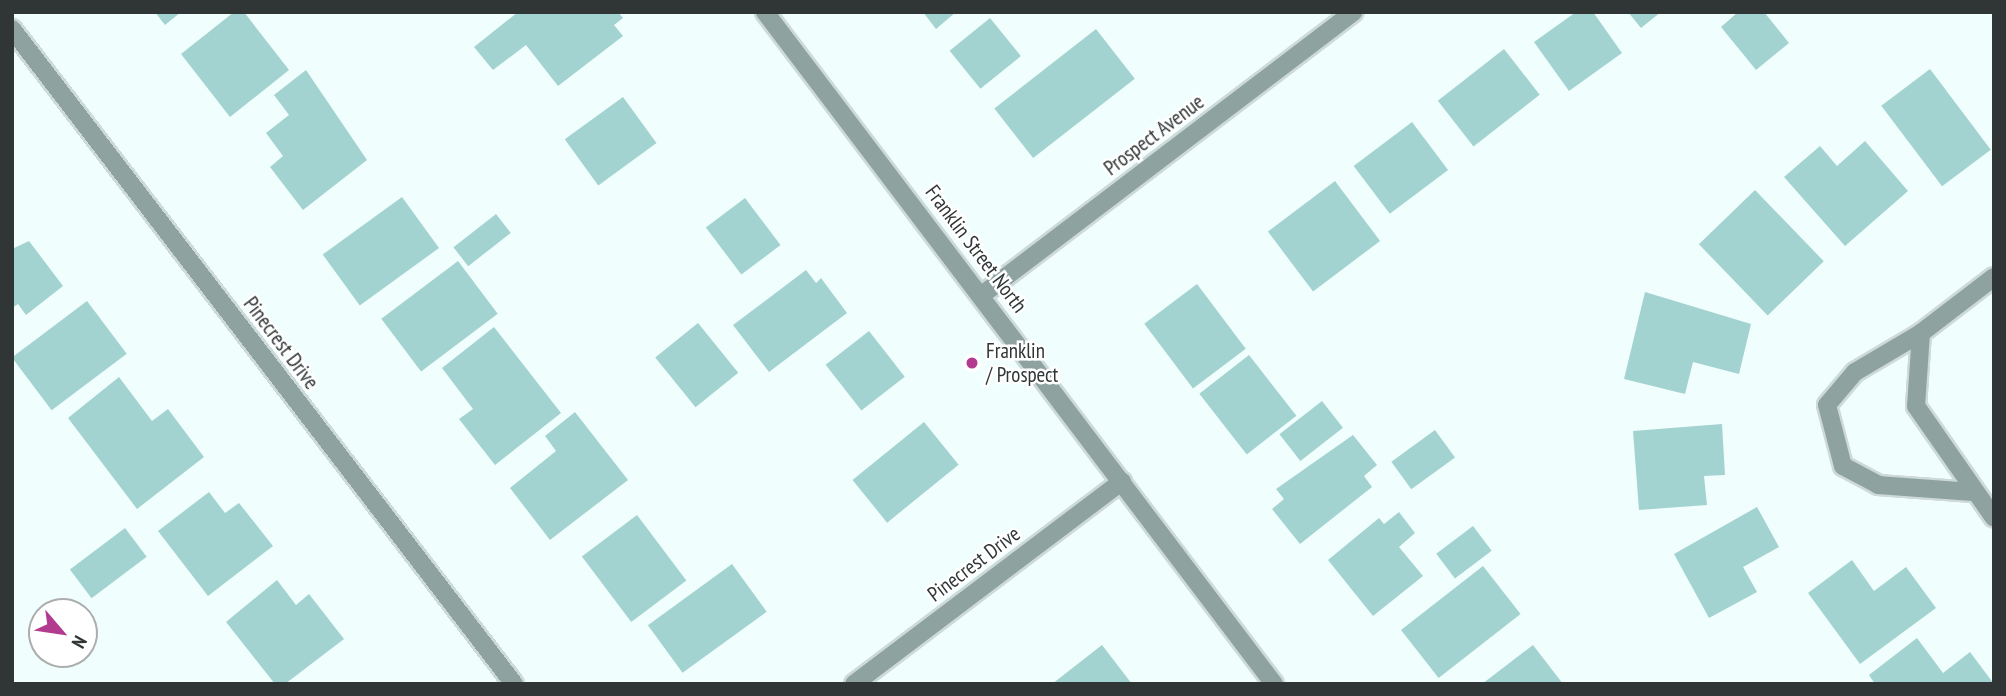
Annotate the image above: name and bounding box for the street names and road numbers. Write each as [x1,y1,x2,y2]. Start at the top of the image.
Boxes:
street label: Prospect Avenue [1099,89,1209,181]
street label: Franklin Street North [920,180,1032,318]
street label: Pinecrest Drive [238,292,324,394]
street label: Pinecrest Drive [923,521,1025,607]

